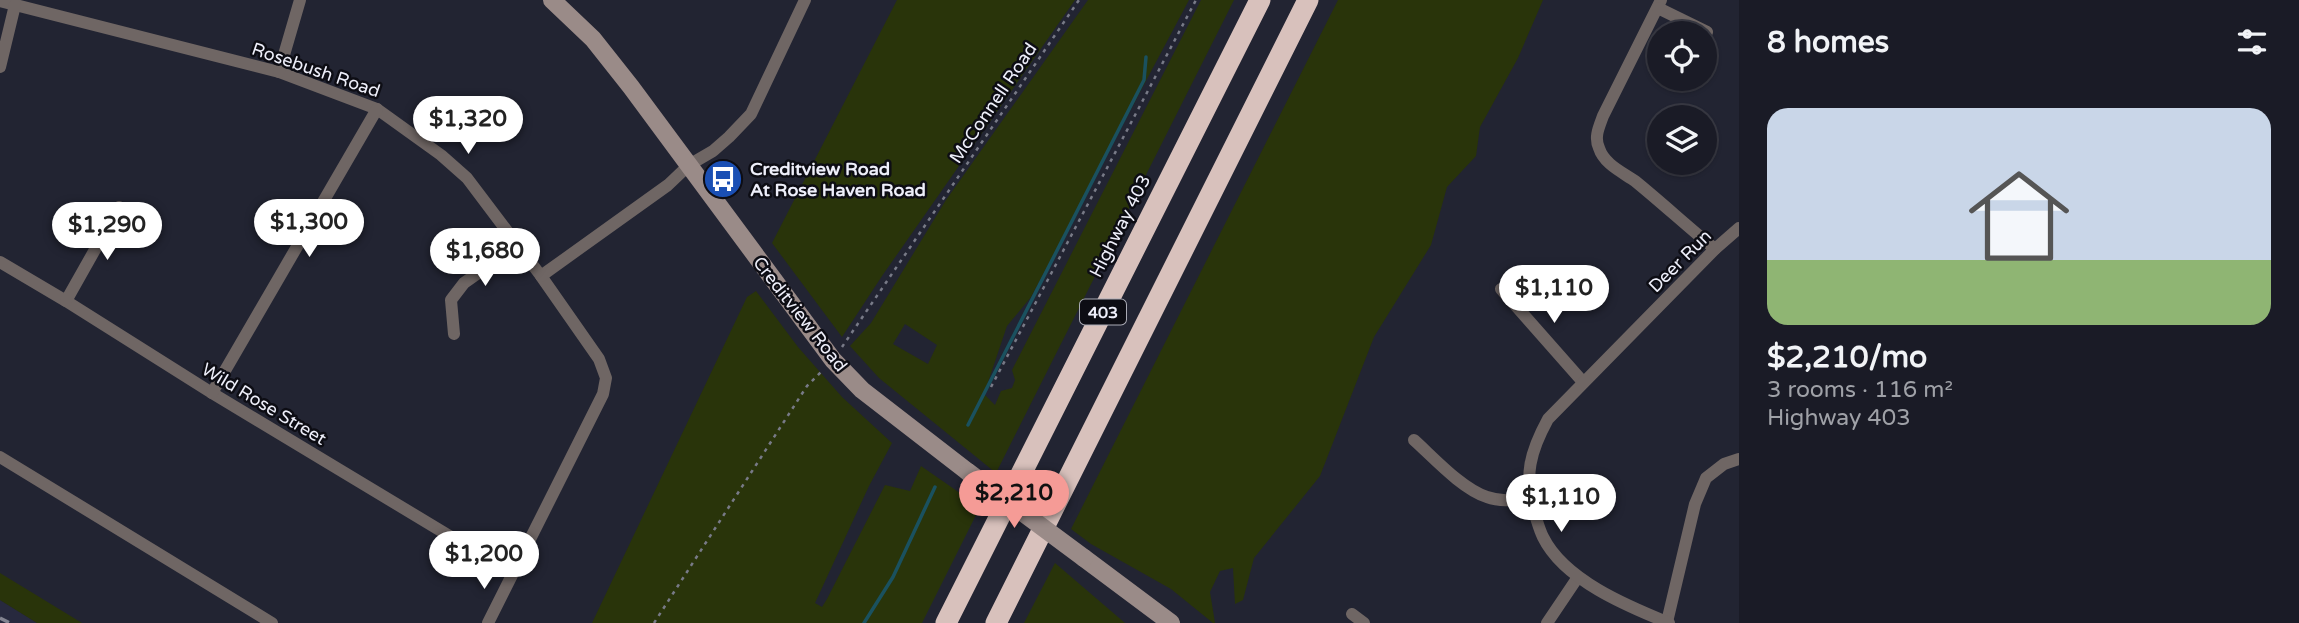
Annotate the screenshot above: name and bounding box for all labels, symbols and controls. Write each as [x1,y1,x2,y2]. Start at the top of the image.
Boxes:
map controls [1647,21,1717,175]
button: locate [1647,21,1717,91]
icon: filters [2233,23,2271,61]
text: 8 homes [1767,24,1889,61]
street label: Rosebush Road [249,38,383,102]
street label: McConnell Road [945,39,1041,167]
pin: $1,320 [411,96,525,156]
text: $1,320 [429,105,507,133]
button: layers [1647,105,1717,175]
icon: home [1956,153,2082,279]
bus stop icon: Creditview Road At Rose Haven Road [702,158,744,200]
place label: Creditview Road At Rose Haven Road [750,158,926,201]
street label: Highway 403 [1085,171,1155,281]
pin: $1,300 [252,200,366,259]
pin: $1,290 [50,202,164,262]
text: $1,300 [270,208,348,236]
text: $1,290 [68,211,146,239]
street label: Deer Run [1644,225,1716,297]
pin: $1,680 [428,229,542,288]
text: $1,680 [446,237,524,265]
street label: Creditview Road [748,252,852,376]
pin: $1,110 [1497,266,1611,325]
text: $1,110 [1515,274,1593,302]
road number: 403 [1080,300,1126,324]
text: $2,210/mo [1767,339,1927,376]
street label: Wild Rose Street [198,358,331,450]
text: 3 rooms · 116 m² [1767,376,1953,404]
text: Highway 403 [1767,404,1911,432]
pin: $2,210 [957,470,1071,530]
pin: $1,110 [1504,475,1618,534]
text: $2,210 [975,479,1053,507]
text: $1,110 [1522,483,1600,511]
pin: $1,200 [427,532,541,591]
text: $1,200 [445,540,523,568]

